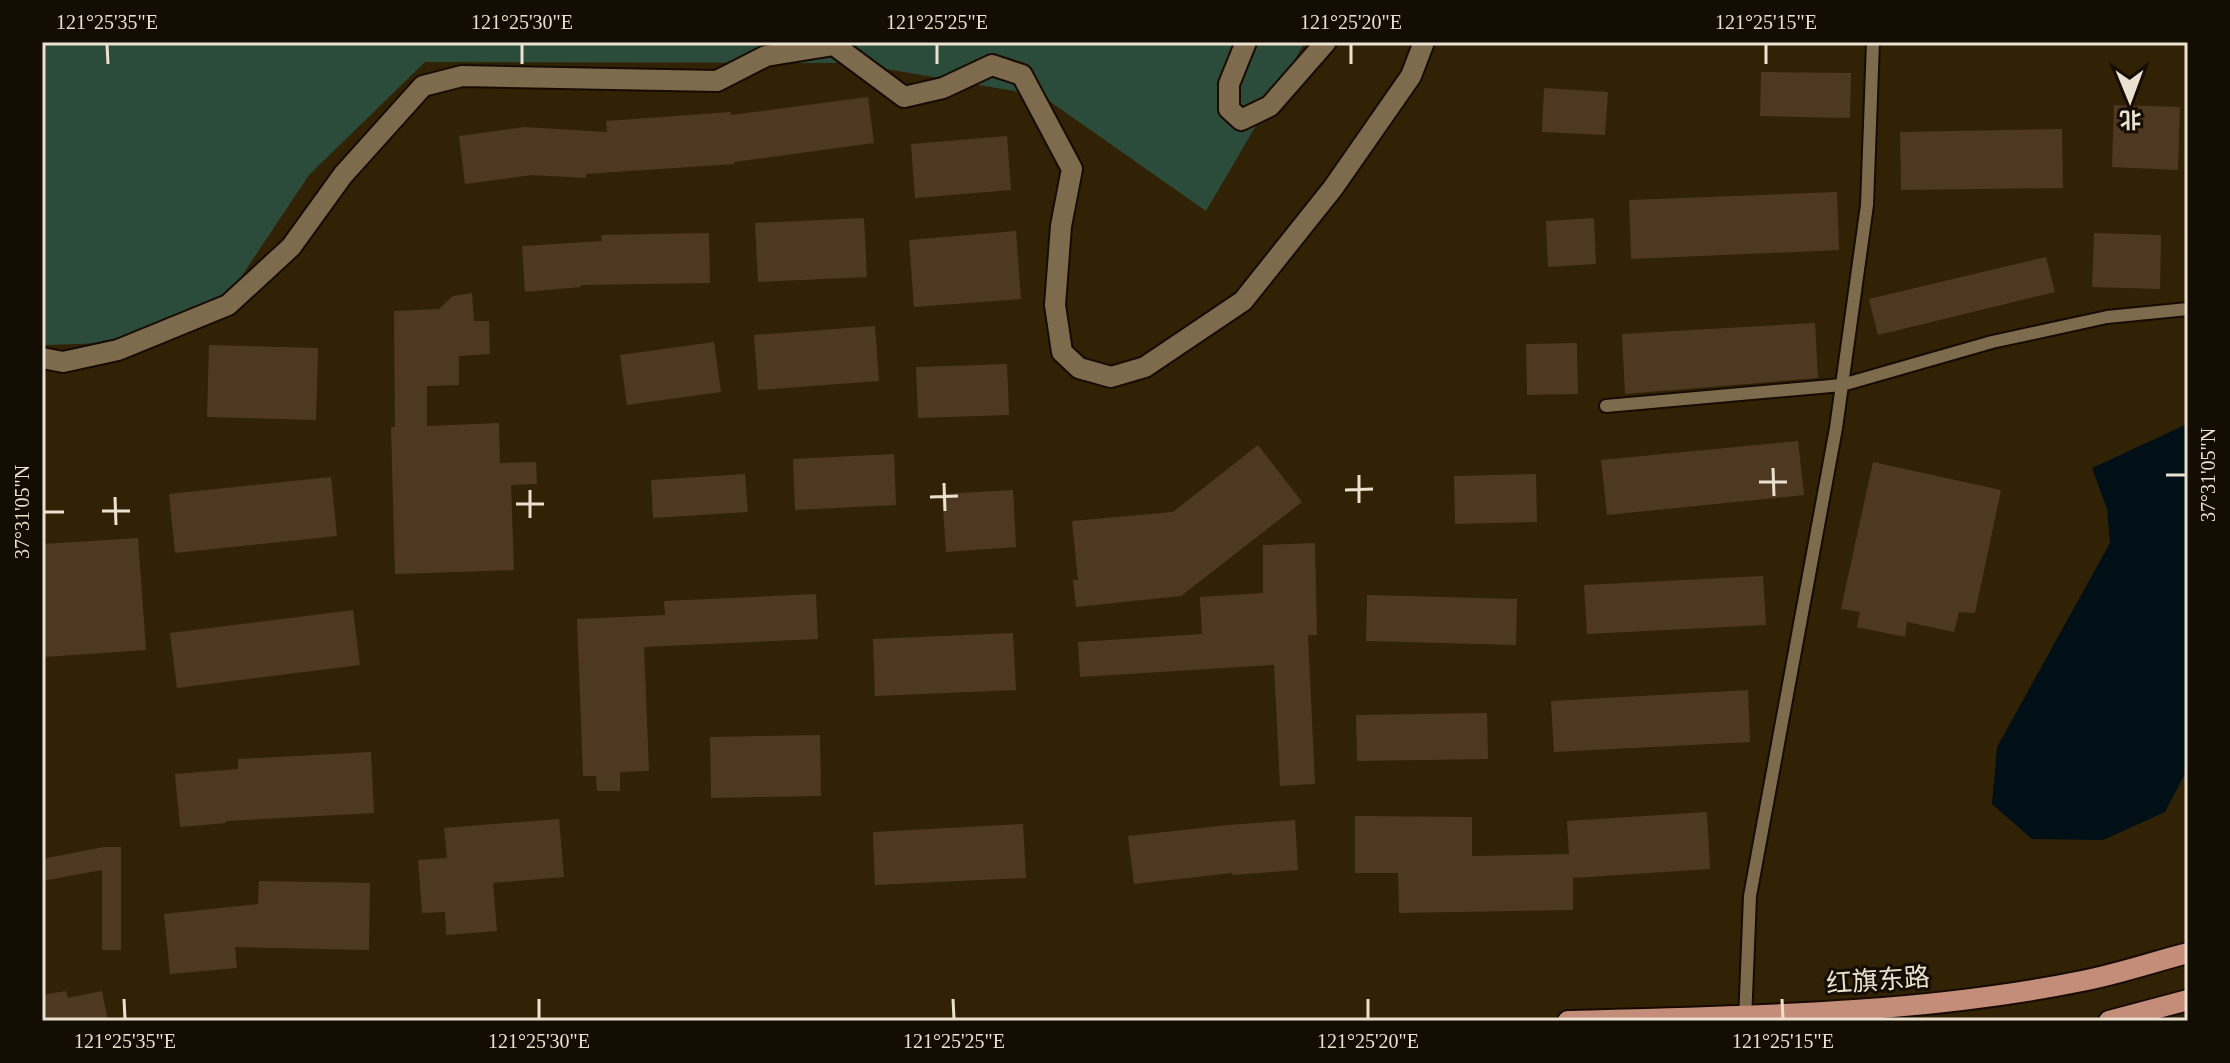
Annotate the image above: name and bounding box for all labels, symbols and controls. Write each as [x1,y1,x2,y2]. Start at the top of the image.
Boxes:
text: 121°25'35"E [56,11,158,33]
text: 121°25'30"E [471,11,573,33]
text: 121°25'25"E [886,11,988,33]
text: 121°25'20"E [1300,11,1402,33]
text: 121°25'15"E [1715,11,1817,33]
north arrow [2090,60,2170,140]
text: 北 [2119,107,2142,132]
text: 37°31'05"N [2197,428,2219,522]
text: 37°31'05"N [11,465,33,559]
street label: 红旗东路 [1825,962,1931,999]
text: 121°25'35"E [74,1030,176,1052]
text: 121°25'30"E [488,1030,590,1052]
text: 121°25'25"E [903,1030,1005,1052]
text: 121°25'20"E [1317,1030,1419,1052]
text: 121°25'15"E [1732,1030,1834,1052]

